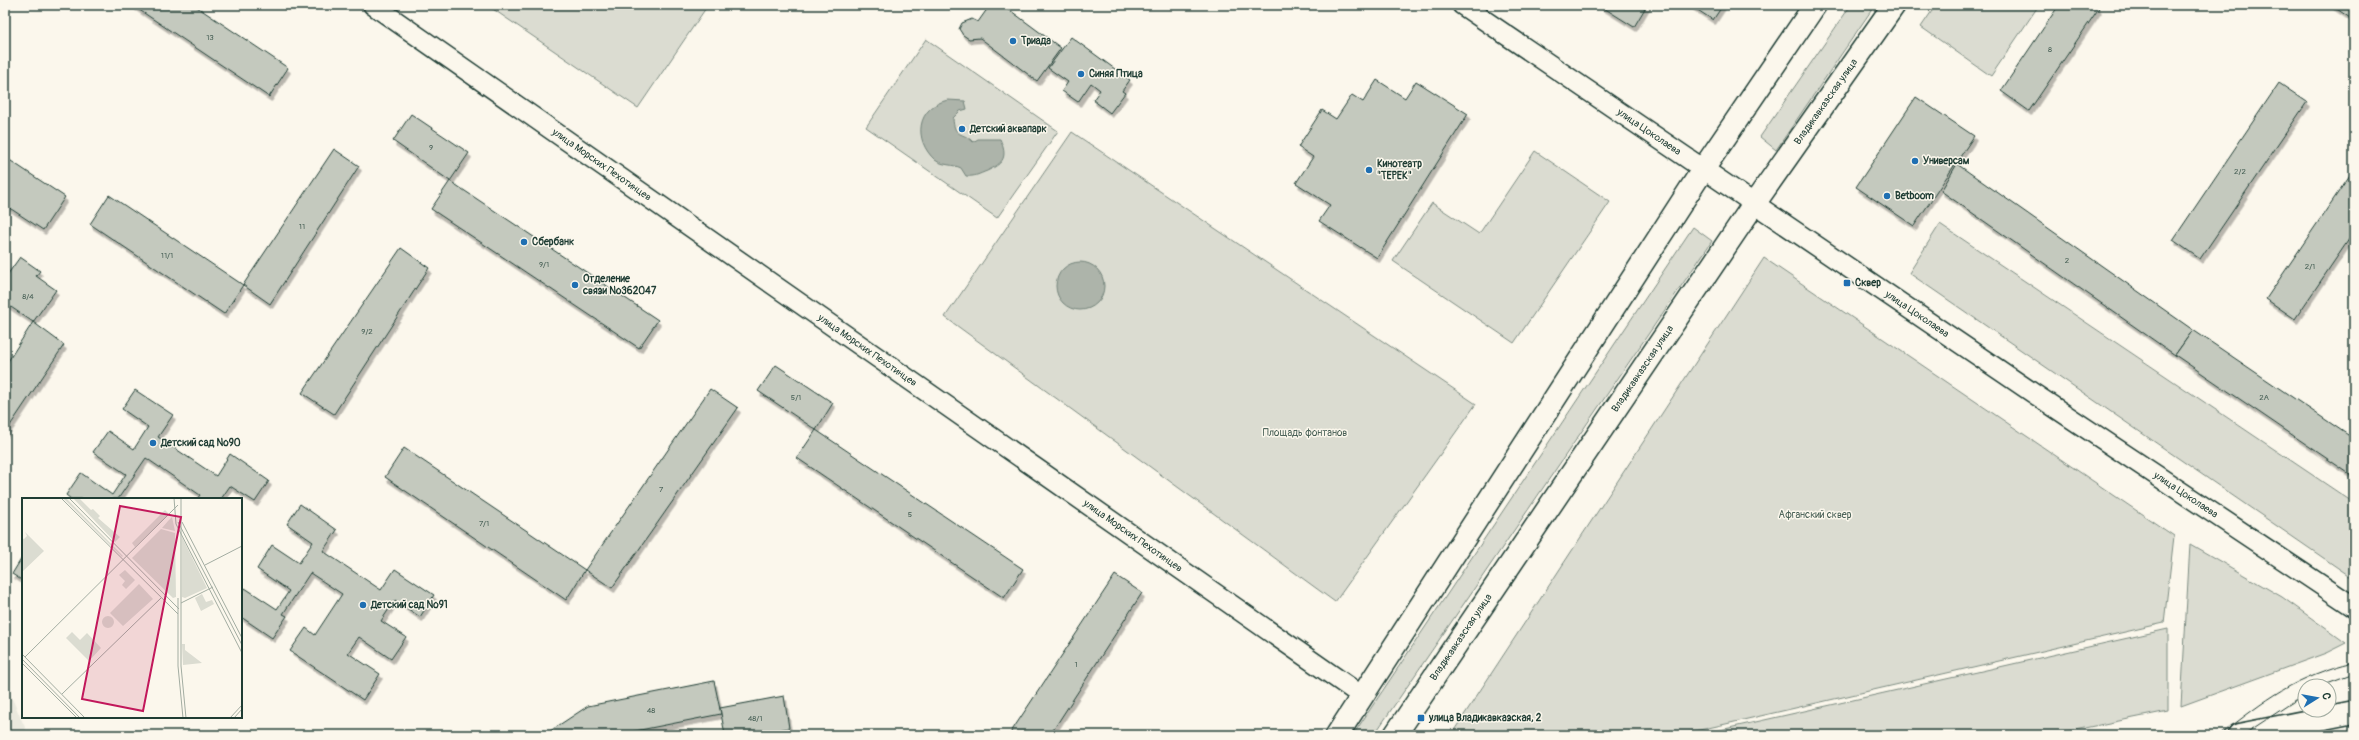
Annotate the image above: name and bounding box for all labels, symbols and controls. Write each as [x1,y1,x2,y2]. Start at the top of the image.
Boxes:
house number: 13 [206,33,214,42]
place label: Триада [1020,35,1051,47]
marker: Триада [1008,36,1018,46]
house number: 8 [2048,45,2052,54]
street label: Владикавказская улица [1792,56,1860,147]
place label: Синяя Птица [1089,68,1143,80]
marker: Синяя Птица [1076,69,1086,79]
street label: улица Цоколаева [1614,106,1683,158]
place label: Детский аквапарк [969,123,1047,135]
marker: Детский аквапарк [957,124,967,134]
street label: улица Морских Пехотинцев [549,125,654,204]
house number: 9 [429,143,433,152]
place label: Универсам [1923,155,1970,167]
marker: Универсам [1910,156,1920,166]
place label: Кинотеатр "ТЕРЕК" [1377,158,1422,182]
marker: Кинотеатр "ТЕРЕК" [1364,165,1374,175]
house number: 2/2 [2234,167,2246,176]
place label: Betboom [1895,190,1934,202]
marker: Betboom [1882,191,1892,201]
house number: 11 [299,222,305,231]
place label: Сбербанк [532,236,575,248]
marker: Сбербанк [519,237,529,247]
house number: 11/1 [161,251,173,260]
house number: 2 [2065,256,2070,265]
house number: 9/1 [539,260,549,269]
house number: 2/1 [2305,262,2315,271]
place label: Отделение связи №362047 [582,273,657,297]
place label: Сквер [1855,277,1881,289]
marker: Сквер [1842,278,1852,288]
marker: Отделение связи №362047 [570,280,580,290]
street label: улица Цоколаева [1882,288,1951,340]
house number: 8/4 [22,292,34,301]
street label: улица Морских Пехотинцев [815,311,919,389]
street label: Владикавказская улица [1609,323,1676,415]
house number: 9/2 [361,327,373,336]
house number: 5/1 [791,393,801,402]
house number: 2А [2259,393,2269,402]
park label: Площадь фонтанов [1263,427,1347,439]
place label: Детский сад №90 [160,437,241,449]
marker: Детский сад №90 [148,438,158,448]
street label: улица Цоколаева [2151,469,2220,521]
house number: 7 [659,485,664,494]
street label: улица Морских Пехотинцев [1080,497,1185,575]
inset map [22,498,242,718]
park label: Афганский сквер [1778,509,1852,521]
house number: 5 [908,510,912,519]
house number: 7/1 [479,519,489,528]
street label: Владикавказская улица [1428,591,1495,683]
place label: Детский сад №91 [370,599,448,611]
marker: Детский сад №91 [358,600,368,610]
house number: 1 [1074,660,1078,669]
north arrow [2297,678,2337,718]
text: С [2319,692,2333,701]
house number: 48 [647,706,655,715]
place label: улица Владикавказская, 2 [1428,712,1542,724]
marker: улица Владикавказская, 2 [1416,713,1426,723]
house number: 48/1 [748,714,762,723]

